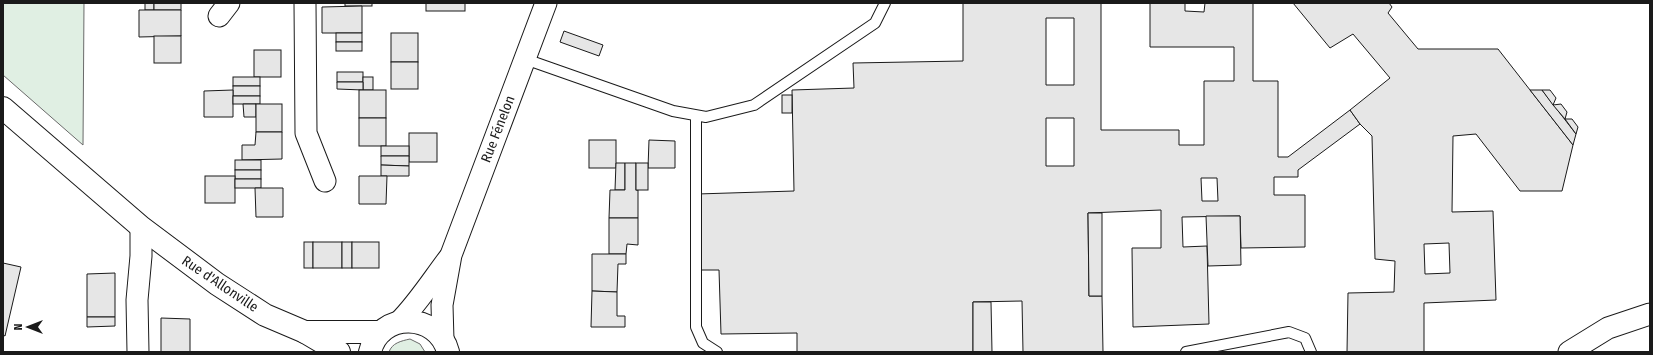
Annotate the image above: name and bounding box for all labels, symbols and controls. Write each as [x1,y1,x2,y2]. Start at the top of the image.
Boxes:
street label: Rue Fénelon [477,93,519,165]
street label: Rue d'Allonville [179,252,261,316]
north arrow [8,307,48,347]
text: N [12,324,25,330]

